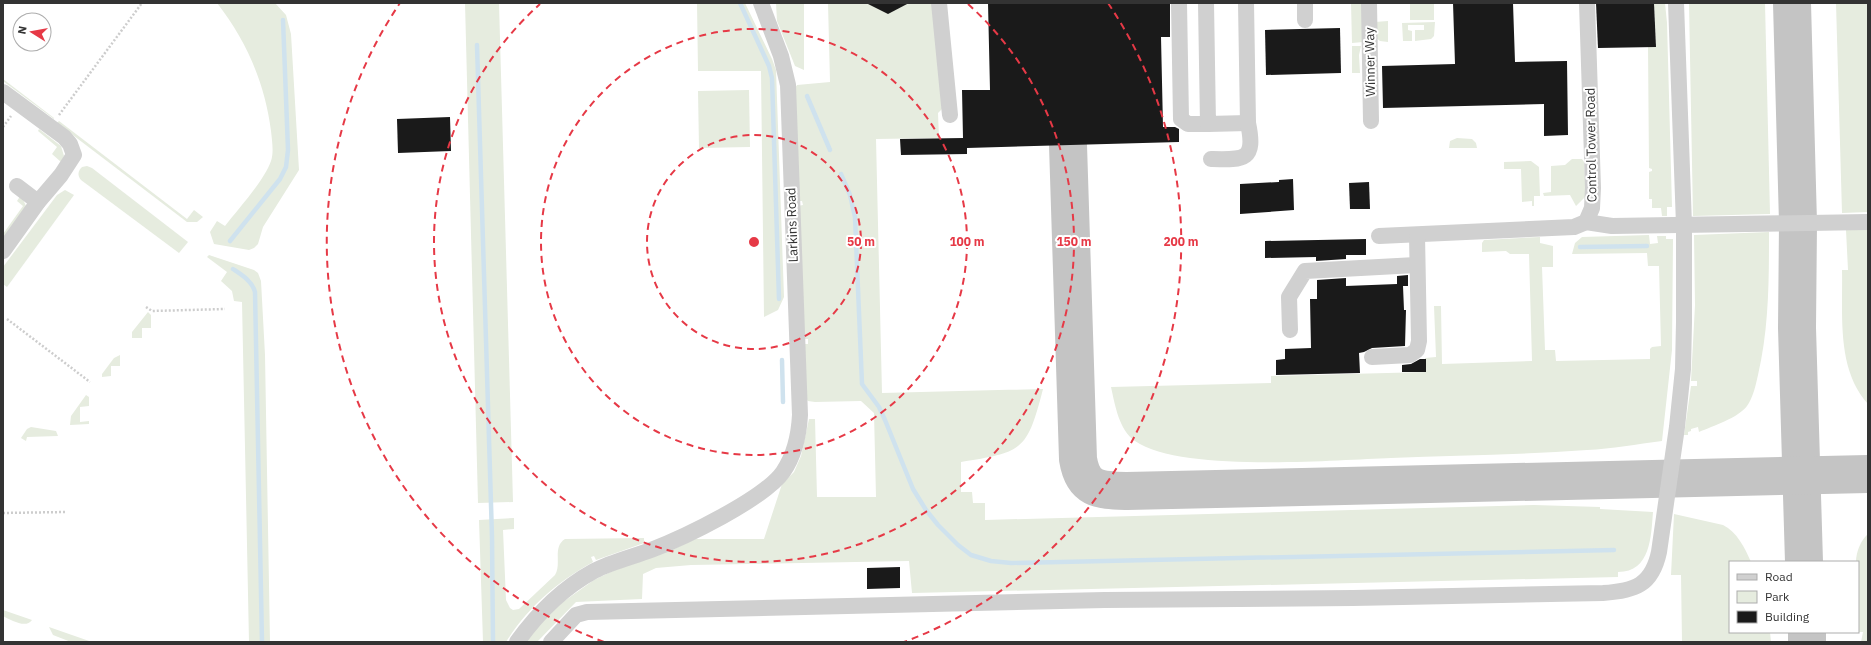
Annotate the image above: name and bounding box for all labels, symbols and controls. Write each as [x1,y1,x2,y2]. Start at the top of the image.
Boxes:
north arrow [12,12,52,52]
text: N [15,25,30,35]
street label: Winner Way [1361,27,1379,97]
street label: Control Tower Road [1582,88,1600,202]
street label: Larkins Road [782,187,802,263]
text: 50 m [847,234,875,249]
text: 100 m [949,234,985,249]
text: 150 m [1056,234,1092,249]
text: 200 m [1163,234,1199,249]
centre of rings [747,235,761,249]
legend [1729,561,1859,633]
text: Road [1765,569,1793,584]
text: Park [1765,589,1790,604]
text: Building [1765,609,1810,624]

